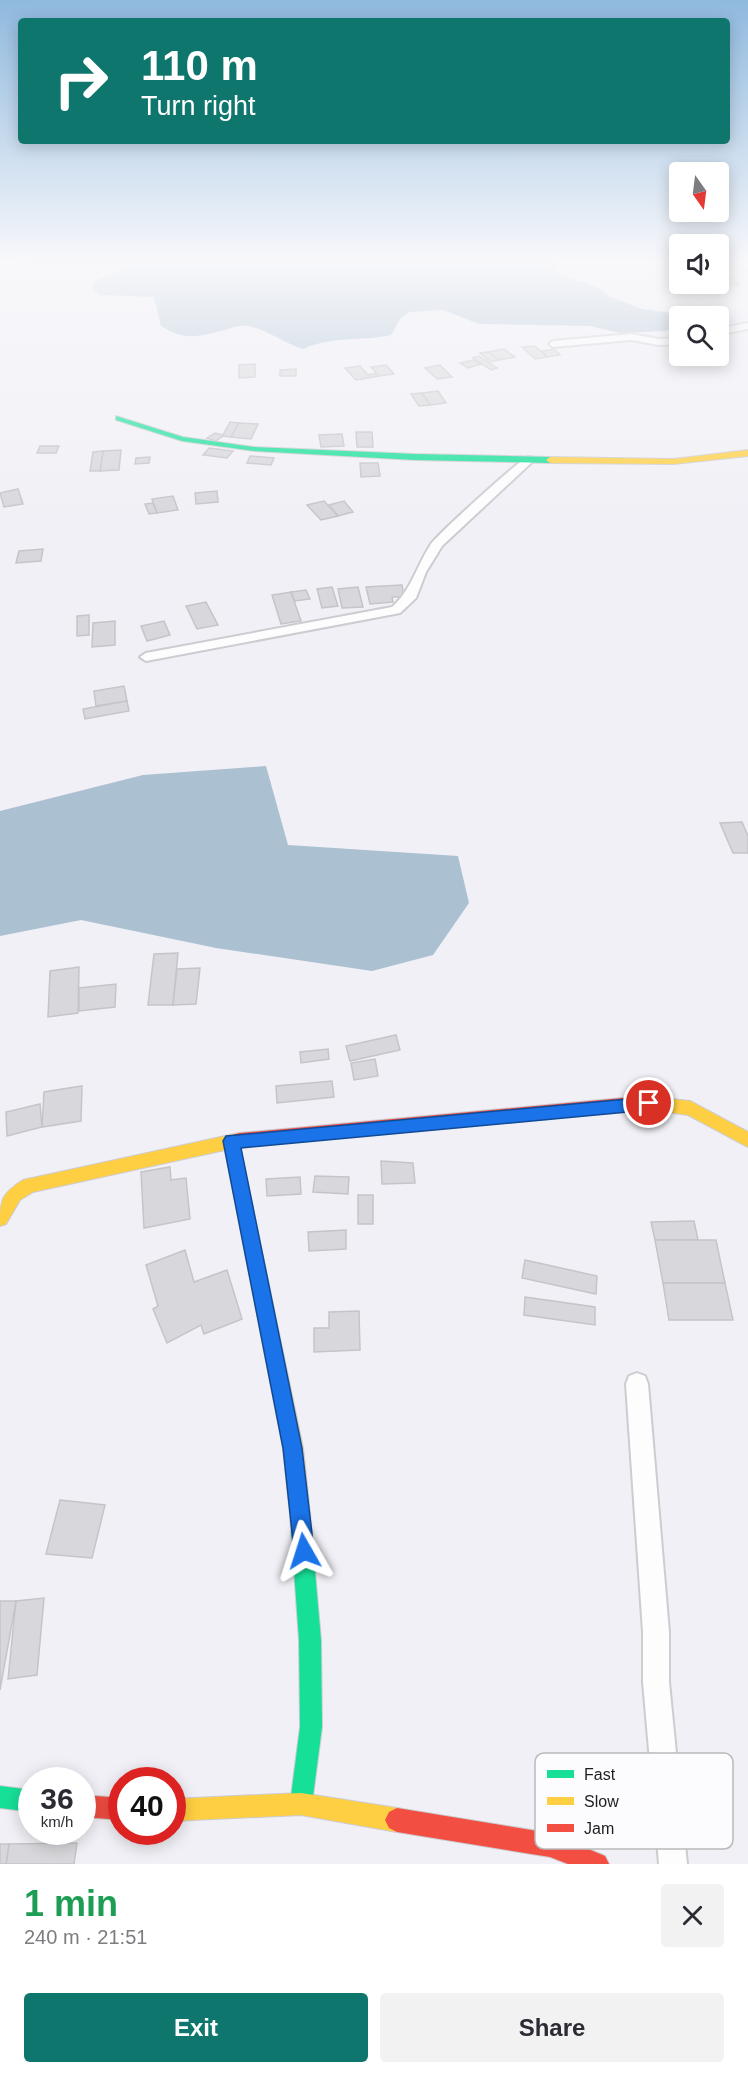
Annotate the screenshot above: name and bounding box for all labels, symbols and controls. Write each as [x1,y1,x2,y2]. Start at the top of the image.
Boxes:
icon: right [42,42,120,120]
text: 110 m [141,42,258,89]
text: Turn right [141,91,256,121]
north arrow [669,162,729,222]
map controls [669,162,729,366]
button: sound [669,234,729,294]
button: search [669,306,729,366]
pin [623,1077,674,1128]
icon: arrive [632,1086,665,1119]
position arrow [272,1519,336,1583]
legend [535,1753,733,1849]
text: Fast [584,1766,616,1783]
speed limit sign: 40 [108,1767,186,1845]
text: 36 [40,1782,74,1815]
text: Slow [584,1793,619,1810]
text: km/h [41,1813,73,1830]
text: Jam [584,1820,614,1837]
text: 1 min [24,1883,118,1924]
button: close [661,1884,724,1947]
text: 240 m · 21:51 [24,1926,147,1948]
button: Exit [24,1993,368,2062]
button: Share [380,1993,724,2062]

